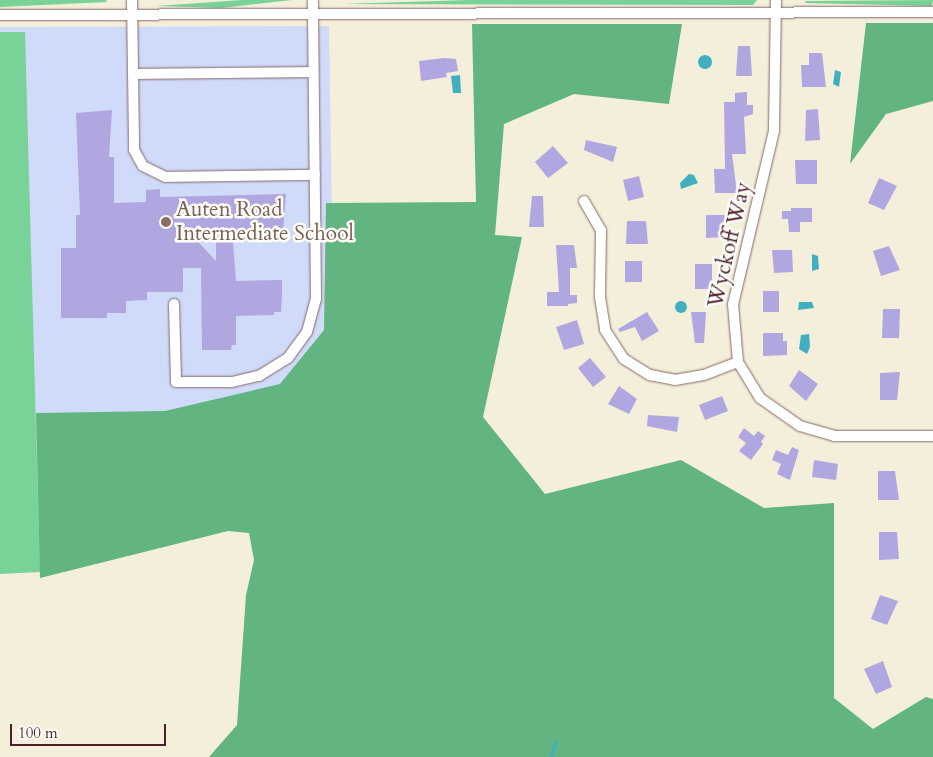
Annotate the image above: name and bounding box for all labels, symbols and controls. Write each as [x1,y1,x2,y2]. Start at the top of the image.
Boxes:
street label: Wyckoff Way [703,180,757,310]
place label: Auten Road Intermediate School [176,197,354,247]
marker: Auten Road Intermediate School [160,216,172,228]
scale bar [12,714,169,746]
text: 100 m [18,723,58,743]

